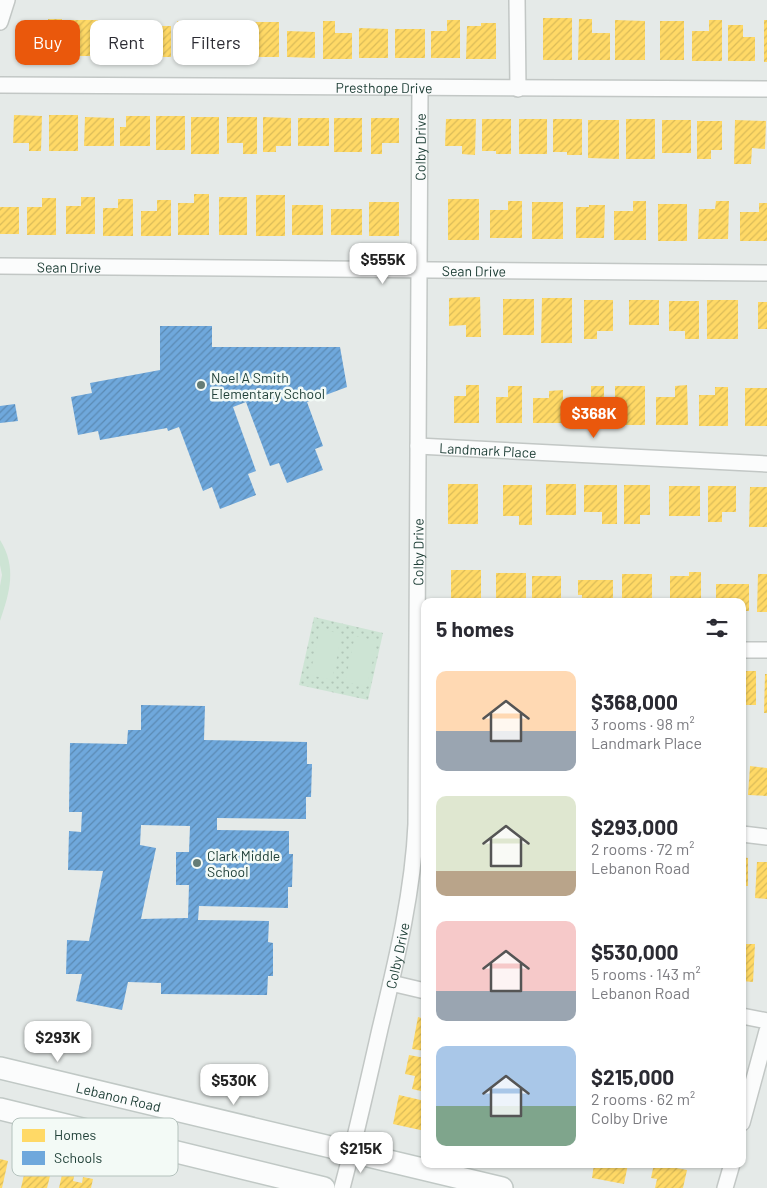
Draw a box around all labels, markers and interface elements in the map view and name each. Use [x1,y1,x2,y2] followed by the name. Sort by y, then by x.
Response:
[15,20,80,65] chip: Buy
[90,20,163,65] chip: Rent
[173,20,259,65] chip: Filters
[336,78,432,96] street label: Presthope Drive
[411,113,428,181] street label: Colby Drive
[348,242,418,285] pin: $555K
[360,249,406,268] text: $555K
[37,258,101,275] street label: Sean Drive
[442,262,506,279] street label: Sean Drive
[211,369,325,402] place label: Noel A Smith Elementary School
[195,379,207,391] marker: Noel A Smith Elementary School
[559,396,629,439] pin: $368K
[571,403,617,422] text: $368K
[439,439,537,461] street label: Landmark Place
[409,518,426,586] street label: Colby Drive
[703,614,731,642] icon: filters
[436,616,514,641] text: 5 homes
[591,689,678,714] text: $368,000
[476,691,536,751] icon: home
[591,714,695,733] text: 3 rooms · 98 m²
[591,733,702,752] text: Landmark Place
[591,814,678,839] text: $293,000
[476,816,536,876] icon: home
[591,839,694,858] text: 2 rooms · 72 m²
[207,847,280,880] place label: Clark Middle School
[191,857,203,869] marker: Clark Middle School
[591,858,690,877] text: Lebanon Road
[381,921,412,990] street label: Colby Drive
[591,939,679,964] text: $530,000
[476,941,536,1001] icon: home
[591,964,701,983] text: 5 rooms · 143 m²
[591,983,690,1002] text: Lebanon Road
[23,1020,93,1063] pin: $293K
[35,1027,81,1046] text: $293K
[199,1064,269,1106] pin: $530K
[591,1064,674,1089] text: $215,000
[476,1066,536,1126] icon: home
[211,1070,257,1089] text: $530K
[75,1078,163,1115] street label: Lebanon Road
[591,1089,695,1108] text: 2 rooms · 62 m²
[591,1108,668,1127] text: Colby Drive
[12,1118,178,1176] legend
[54,1126,97,1143] text: Homes
[326,1132,396,1174] pin: $215K
[340,1138,382,1157] text: $215K
[54,1149,102,1166] text: Schools

